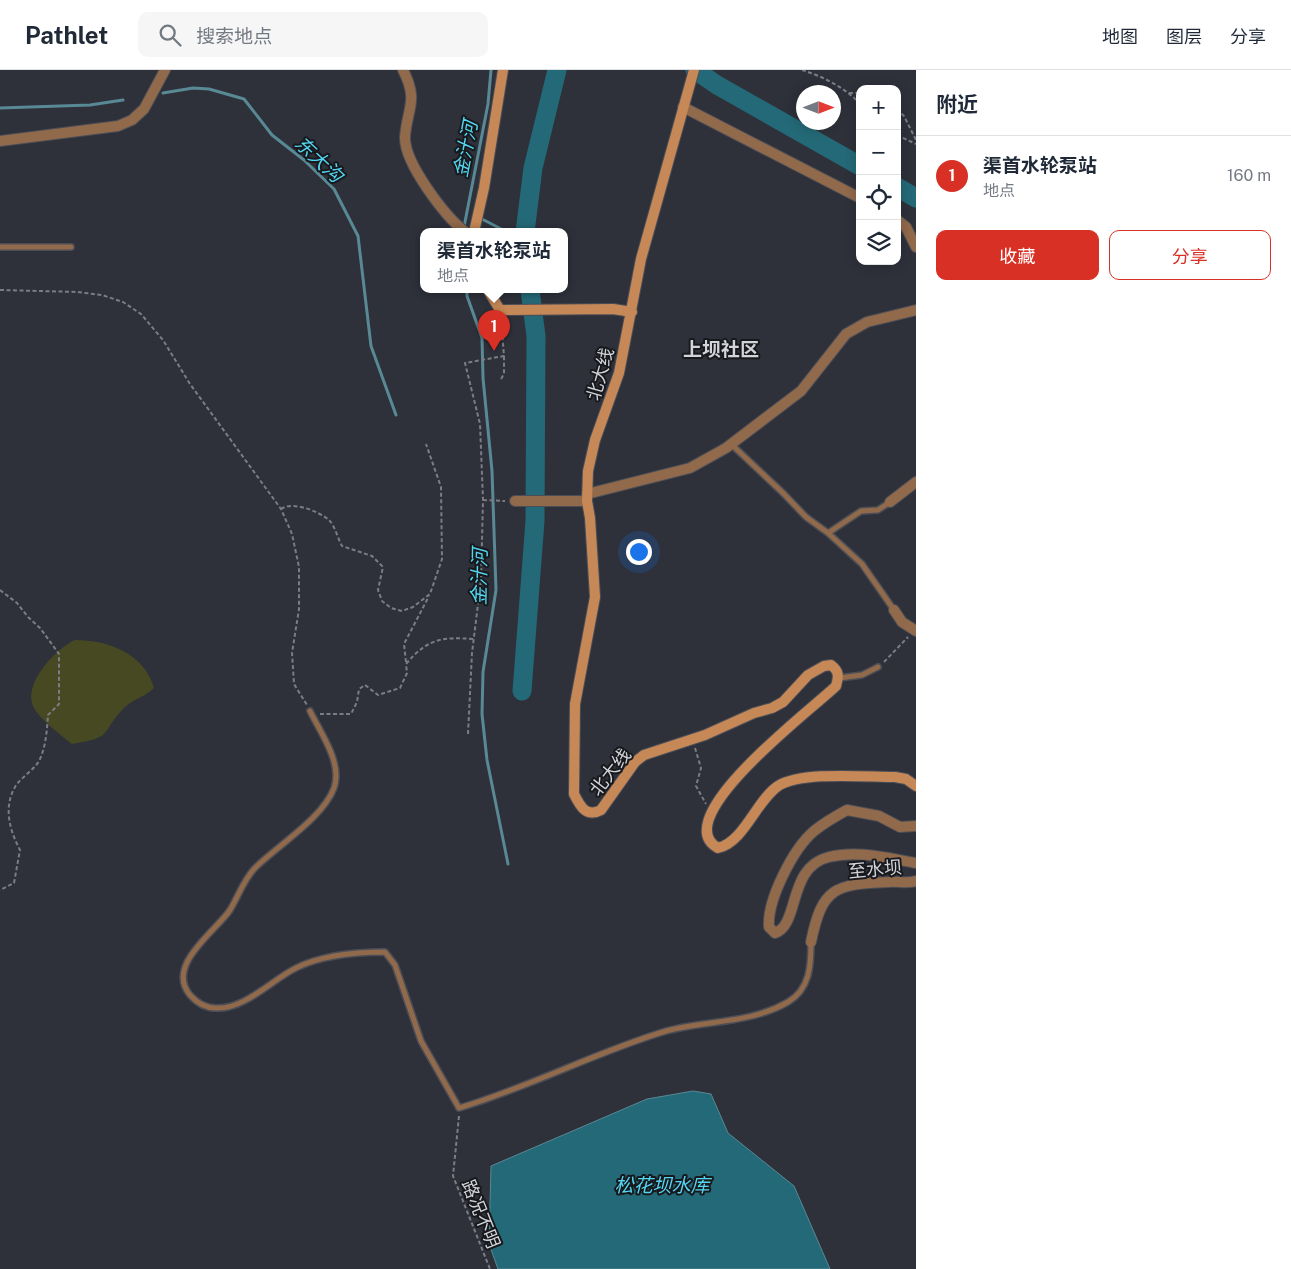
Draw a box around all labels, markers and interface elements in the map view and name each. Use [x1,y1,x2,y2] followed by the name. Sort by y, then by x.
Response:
[138,12,488,57] search box
[25,21,108,49] text: Pathlet
[156,21,184,49] icon: search
[196,25,272,47] text: 搜索地点
[1102,26,1138,47] text: 地图
[1166,26,1202,47] text: 图层
[1230,26,1266,47] text: 分享
[796,85,841,130] north arrow
[856,85,901,265] map controls
[856,85,901,130] button: +
[936,92,978,117] text: 附近
[449,115,482,179] water label: 金汁河
[856,130,901,175] button: −
[291,132,349,188] water label: 东大沟
[983,154,1097,176] text: 渠首水轮泵站
[949,166,955,185] text: 1
[1227,166,1271,185] text: 160 m
[856,175,901,220] button: locate
[983,181,1015,200] text: 地点
[856,220,901,265] button: layers
[420,228,568,293] popup
[936,230,1099,280] button: 收藏
[1109,230,1271,280] button: 分享
[437,239,551,261] text: 渠首水轮泵站
[437,266,469,285] text: 地点
[478,310,510,351] pin: 1
[683,338,759,360] district label: 上坝社区
[582,345,618,403] street label: 北大线
[626,539,652,565] your location
[468,544,491,606] water label: 金汁河
[585,744,635,800] street label: 北大线
[847,856,903,882] street label: 至水坝
[614,1174,712,1196] water label: 松花坝水库
[458,1177,504,1251] street label: 路况不明

